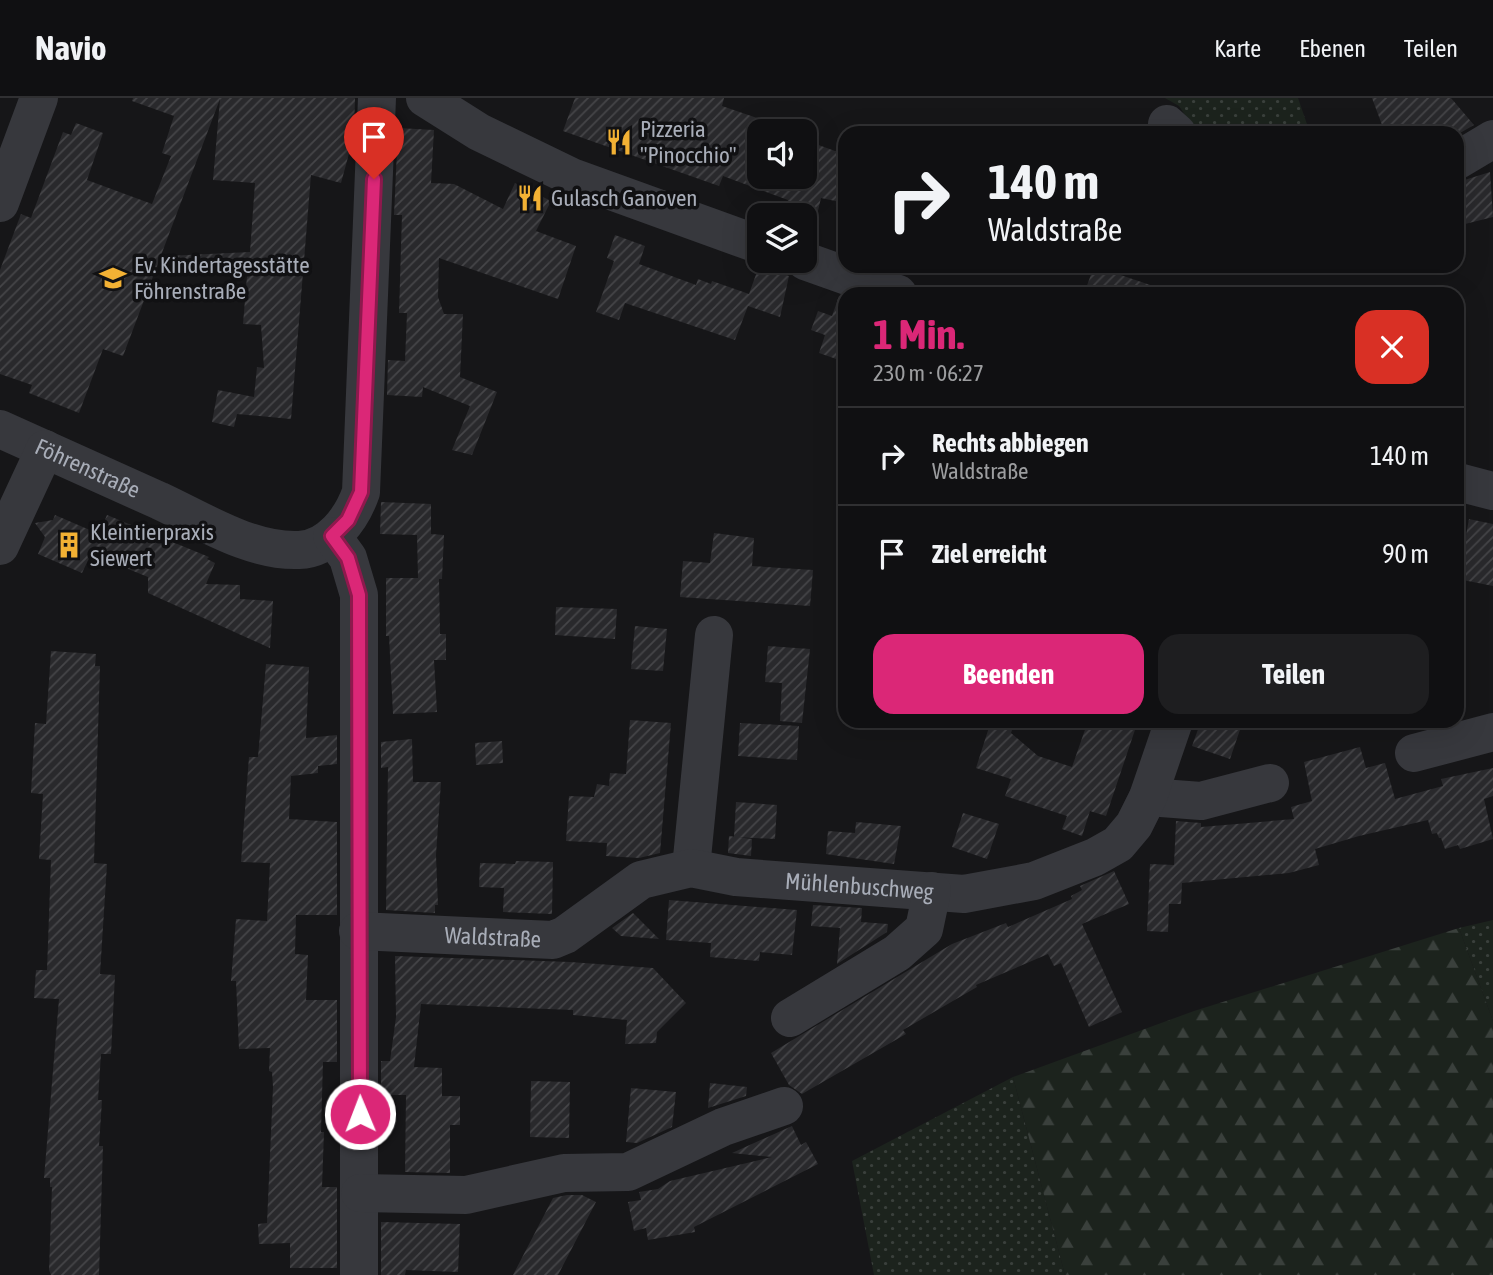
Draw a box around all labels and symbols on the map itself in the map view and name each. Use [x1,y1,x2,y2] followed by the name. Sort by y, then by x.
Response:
[344,107,404,179] pin
[640,116,736,168] place label: Pizzeria "Pinocchio"
[604,127,634,157] restaurant icon: Pizzeria "Pinocchio"
[515,183,545,213] restaurant icon: Gulasch Ganoven
[551,185,698,211] place label: Gulasch Ganoven
[134,252,310,304] place label: Ev. Kindertagesstätte Föhrenstraße
[98,263,128,293] school or university icon: Ev. Kindertagesstätte Föhrenstraße
[31,433,144,503] street label: Föhrenstraße
[90,519,214,571] place label: Kleintierpraxis Siewert
[54,530,84,560] building icon: Kleintierpraxis Siewert
[784,868,935,905] street label: Mühlenbuschweg
[444,922,542,952] street label: Waldstraße
[323,1077,397,1151] position arrow

